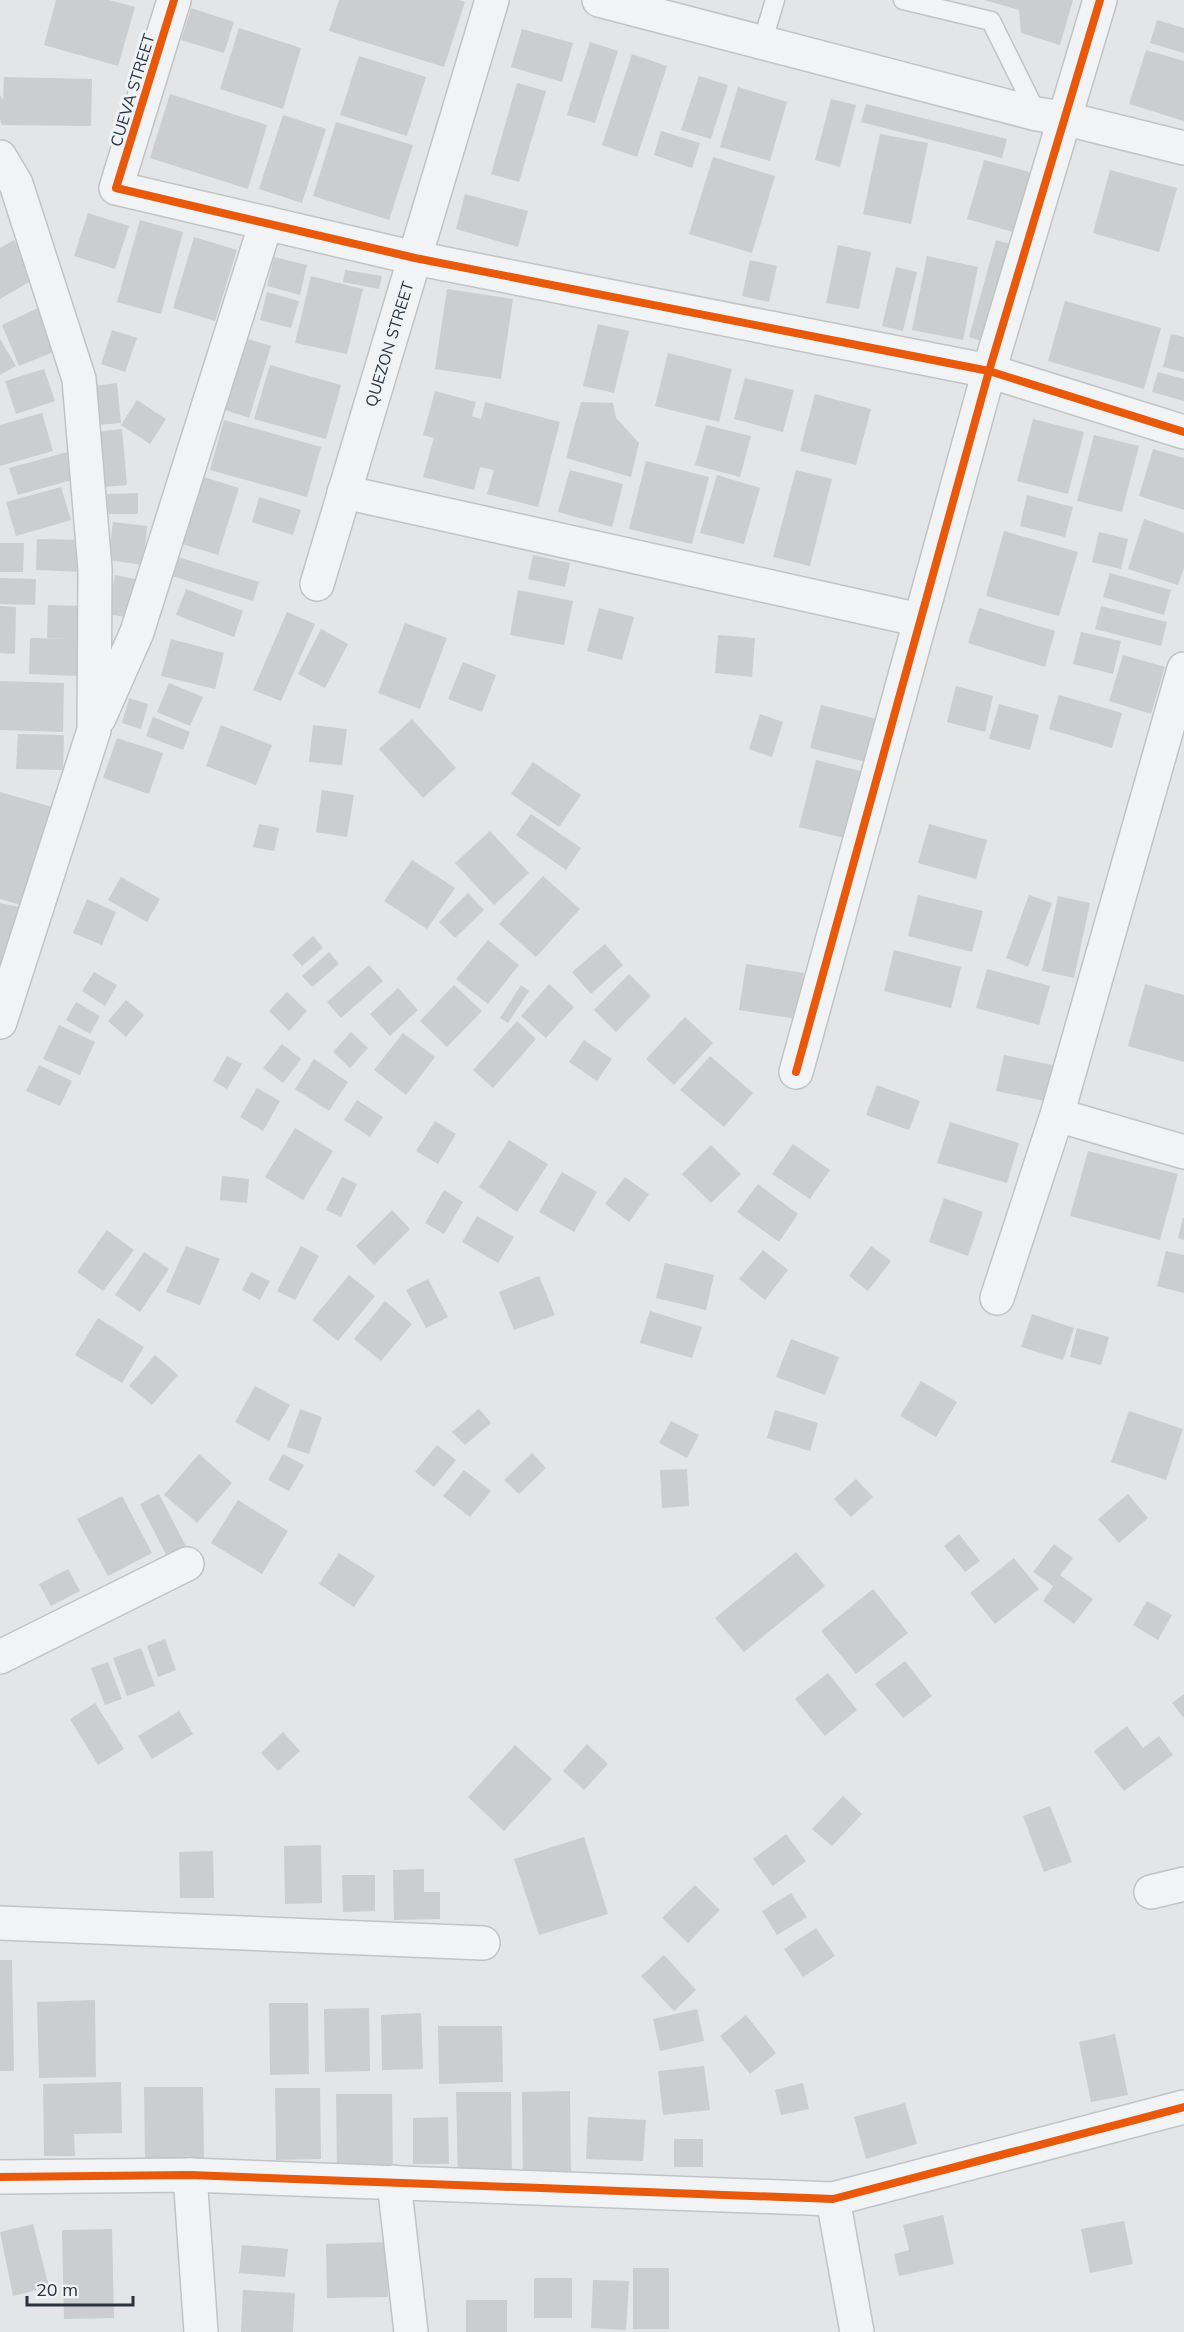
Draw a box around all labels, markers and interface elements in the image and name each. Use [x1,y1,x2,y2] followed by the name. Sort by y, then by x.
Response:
[105,31,159,149] street label: CUEVA STREET
[360,279,418,409] street label: QUEZON STREET
[27,2269,134,2307] scale bar
[36,2278,78,2301] text: 20 m

